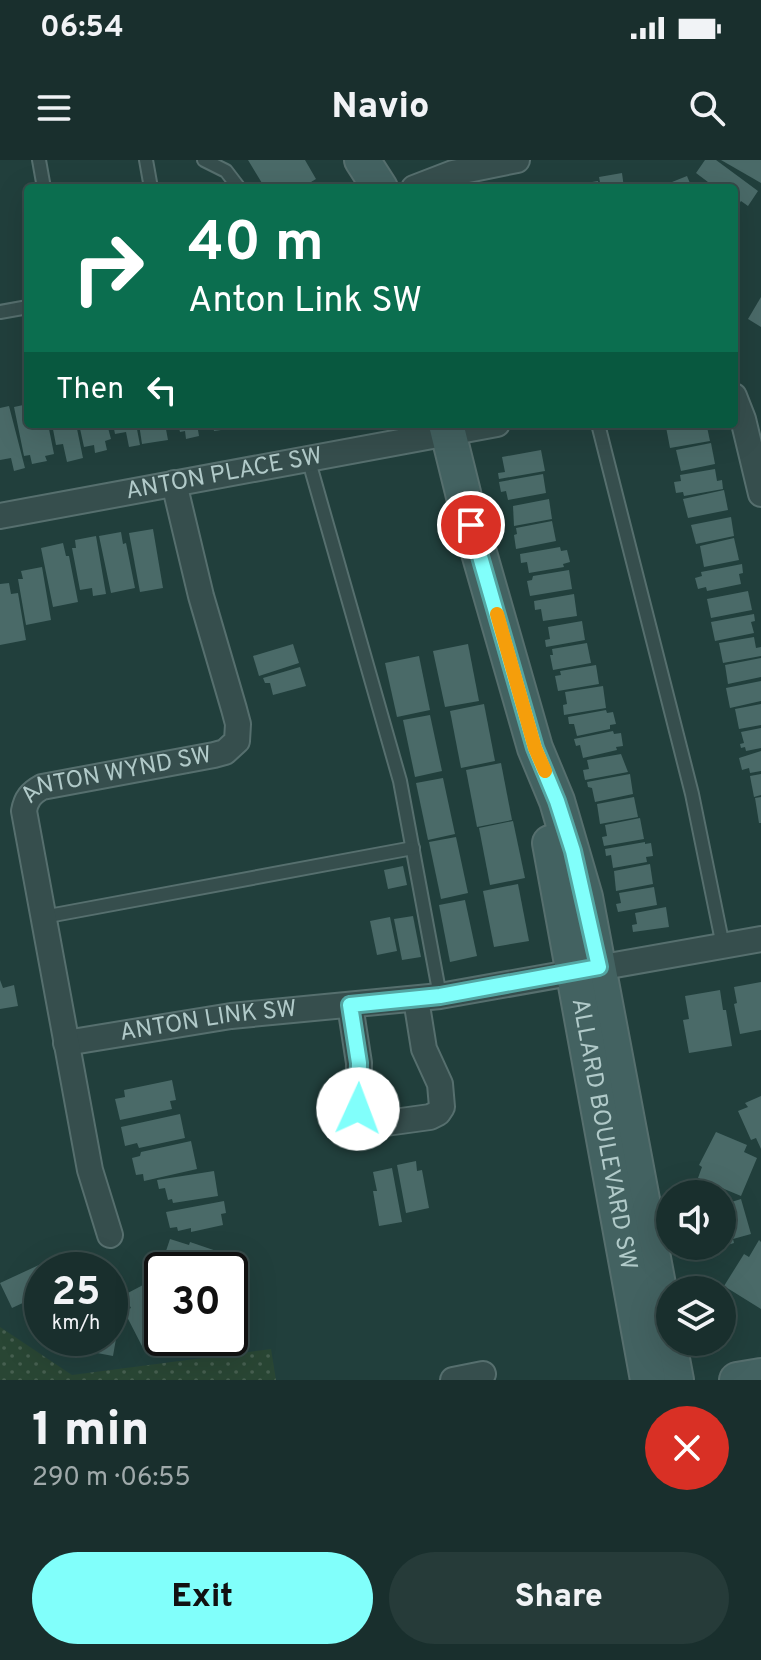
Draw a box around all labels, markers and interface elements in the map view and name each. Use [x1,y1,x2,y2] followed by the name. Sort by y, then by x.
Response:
[40,10,124,47] text: 06:54
[331,85,430,131] text: Navio
[32,86,76,130] icon: menu
[685,86,729,130] icon: search
[188,210,324,280] text: 40 m
[56,216,160,320] icon: right
[188,279,422,325] text: Anton Link SW
[140,368,184,412] icon: left
[56,372,124,409] text: Then
[123,442,325,507] street label: ANTON PLACE SW
[437,491,505,559] pin
[449,503,493,547] icon: arrive
[15,741,214,811] street label: ANTON WYND SW
[118,995,298,1049] street label: ANTON LINK SW
[564,996,643,1272] street label: ALLARD BOULEVARD SW
[316,1067,400,1151] position arrow
[656,1180,736,1356] map controls
[656,1180,736,1260] button: sound
[144,1252,248,1356] speed limit sign: 30
[52,1269,100,1319] text: 25
[656,1276,736,1356] button: layers
[52,1311,100,1337] text: km/h
[32,1402,149,1462] text: 1 min
[645,1406,729,1490] button: close
[32,1462,191,1495] text: 290 m · 06:55
[32,1552,373,1644] button: Exit
[389,1552,729,1644] button: Share

